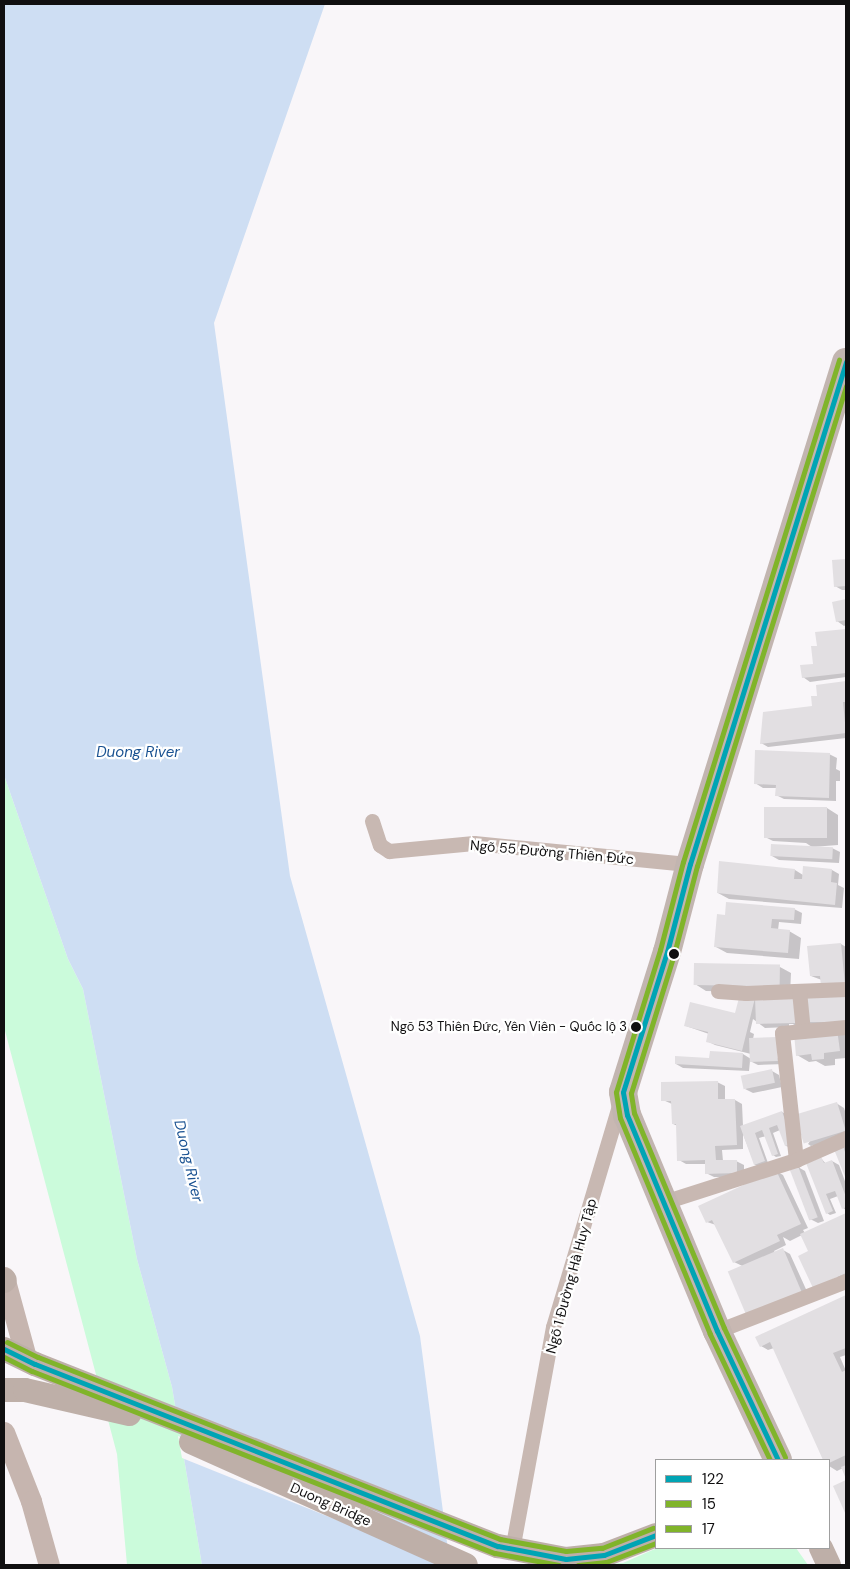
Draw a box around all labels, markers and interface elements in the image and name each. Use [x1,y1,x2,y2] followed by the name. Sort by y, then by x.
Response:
[96,744,180,762] water label: Duong River
[469,836,635,868] street label: Ngõ 55 Đường Thiên Đức
[669,949,679,959] unlabelled marker
[391,1019,627,1035] place label: Ngõ 53 Thiên Đức, Yên Viên - Quốc lộ 3
[631,1022,641,1032] marker: Ngõ 53 Thiên Đức, Yên Viên - Quốc lộ 3
[170,1118,206,1204] water label: Duong River
[542,1197,600,1355] street label: Ngõ 1 Đường Hà Huy Tập
[655,1459,830,1549] legend
[702,1469,724,1489] text: 122
[288,1479,374,1529] street label: Duong Bridge
[702,1494,716,1514] text: 15
[702,1519,715,1539] text: 17

